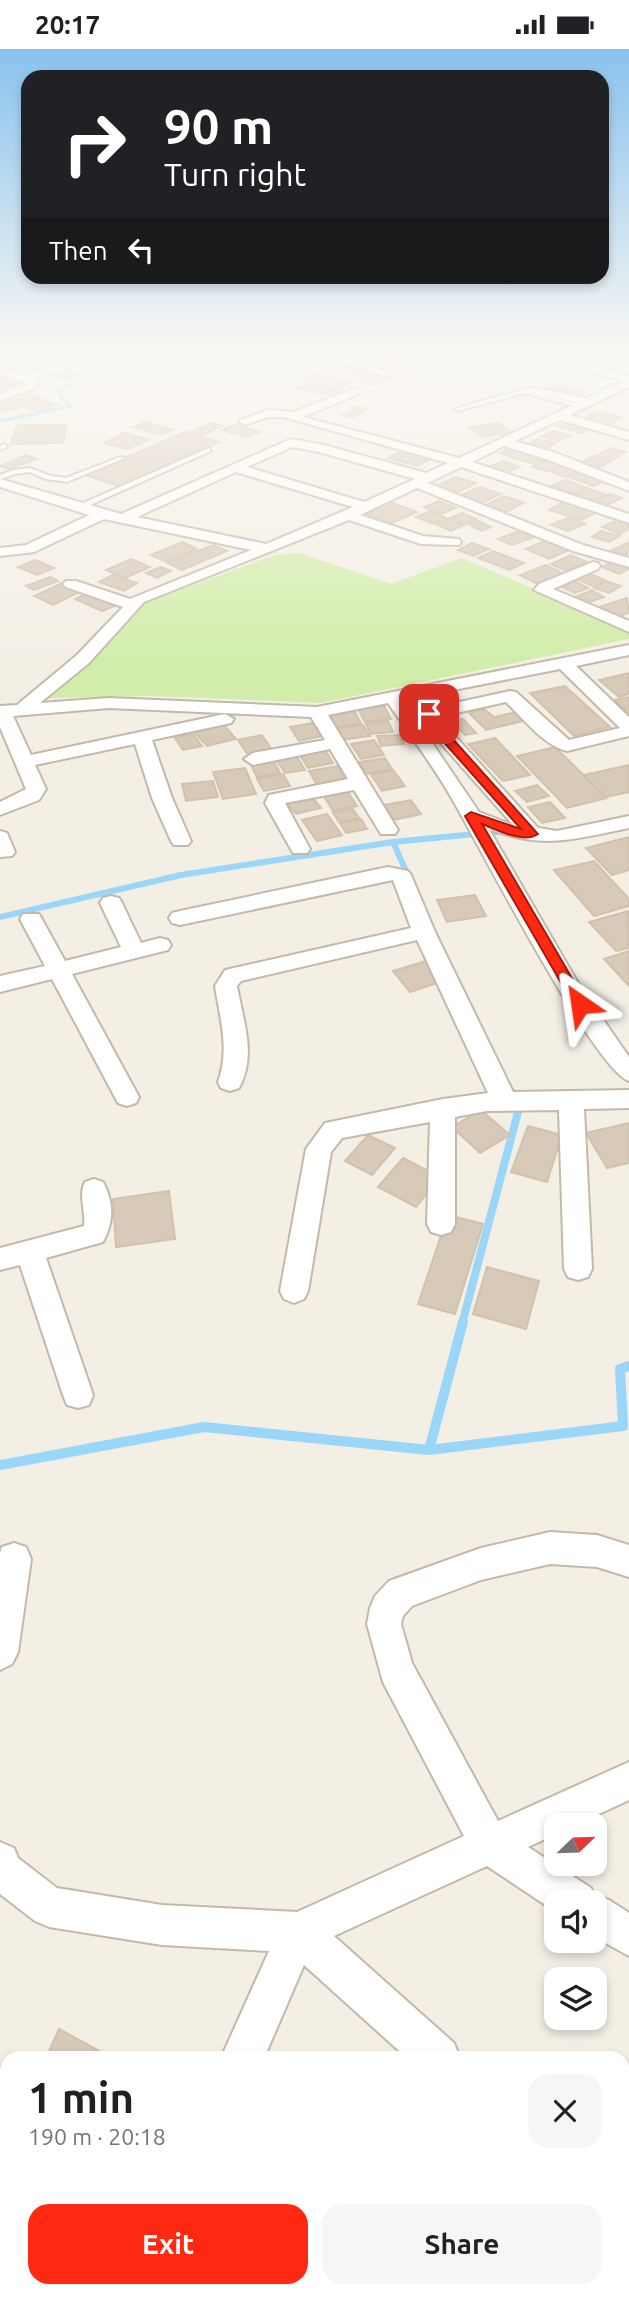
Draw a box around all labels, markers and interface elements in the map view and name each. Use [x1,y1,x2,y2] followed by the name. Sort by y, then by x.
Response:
[35,10,100,39] text: 20:17
[49,98,140,189] icon: right
[164,98,273,153] text: 90 m
[164,156,306,192] text: Turn right
[122,231,160,269] icon: left
[49,236,108,265] text: Then
[399,684,459,744] pin
[410,695,448,733] icon: arrive
[543,967,617,1041] position arrow
[544,1813,607,1876] north arrow
[544,1813,607,2030] map controls
[544,1890,607,1953] button: sound
[544,1967,607,2030] button: layers
[28,2074,134,2121] text: 1 min
[528,2074,602,2148] button: close
[28,2124,166,2149] text: 190 m · 20:18
[28,2204,308,2284] button: Exit
[322,2204,602,2284] button: Share

